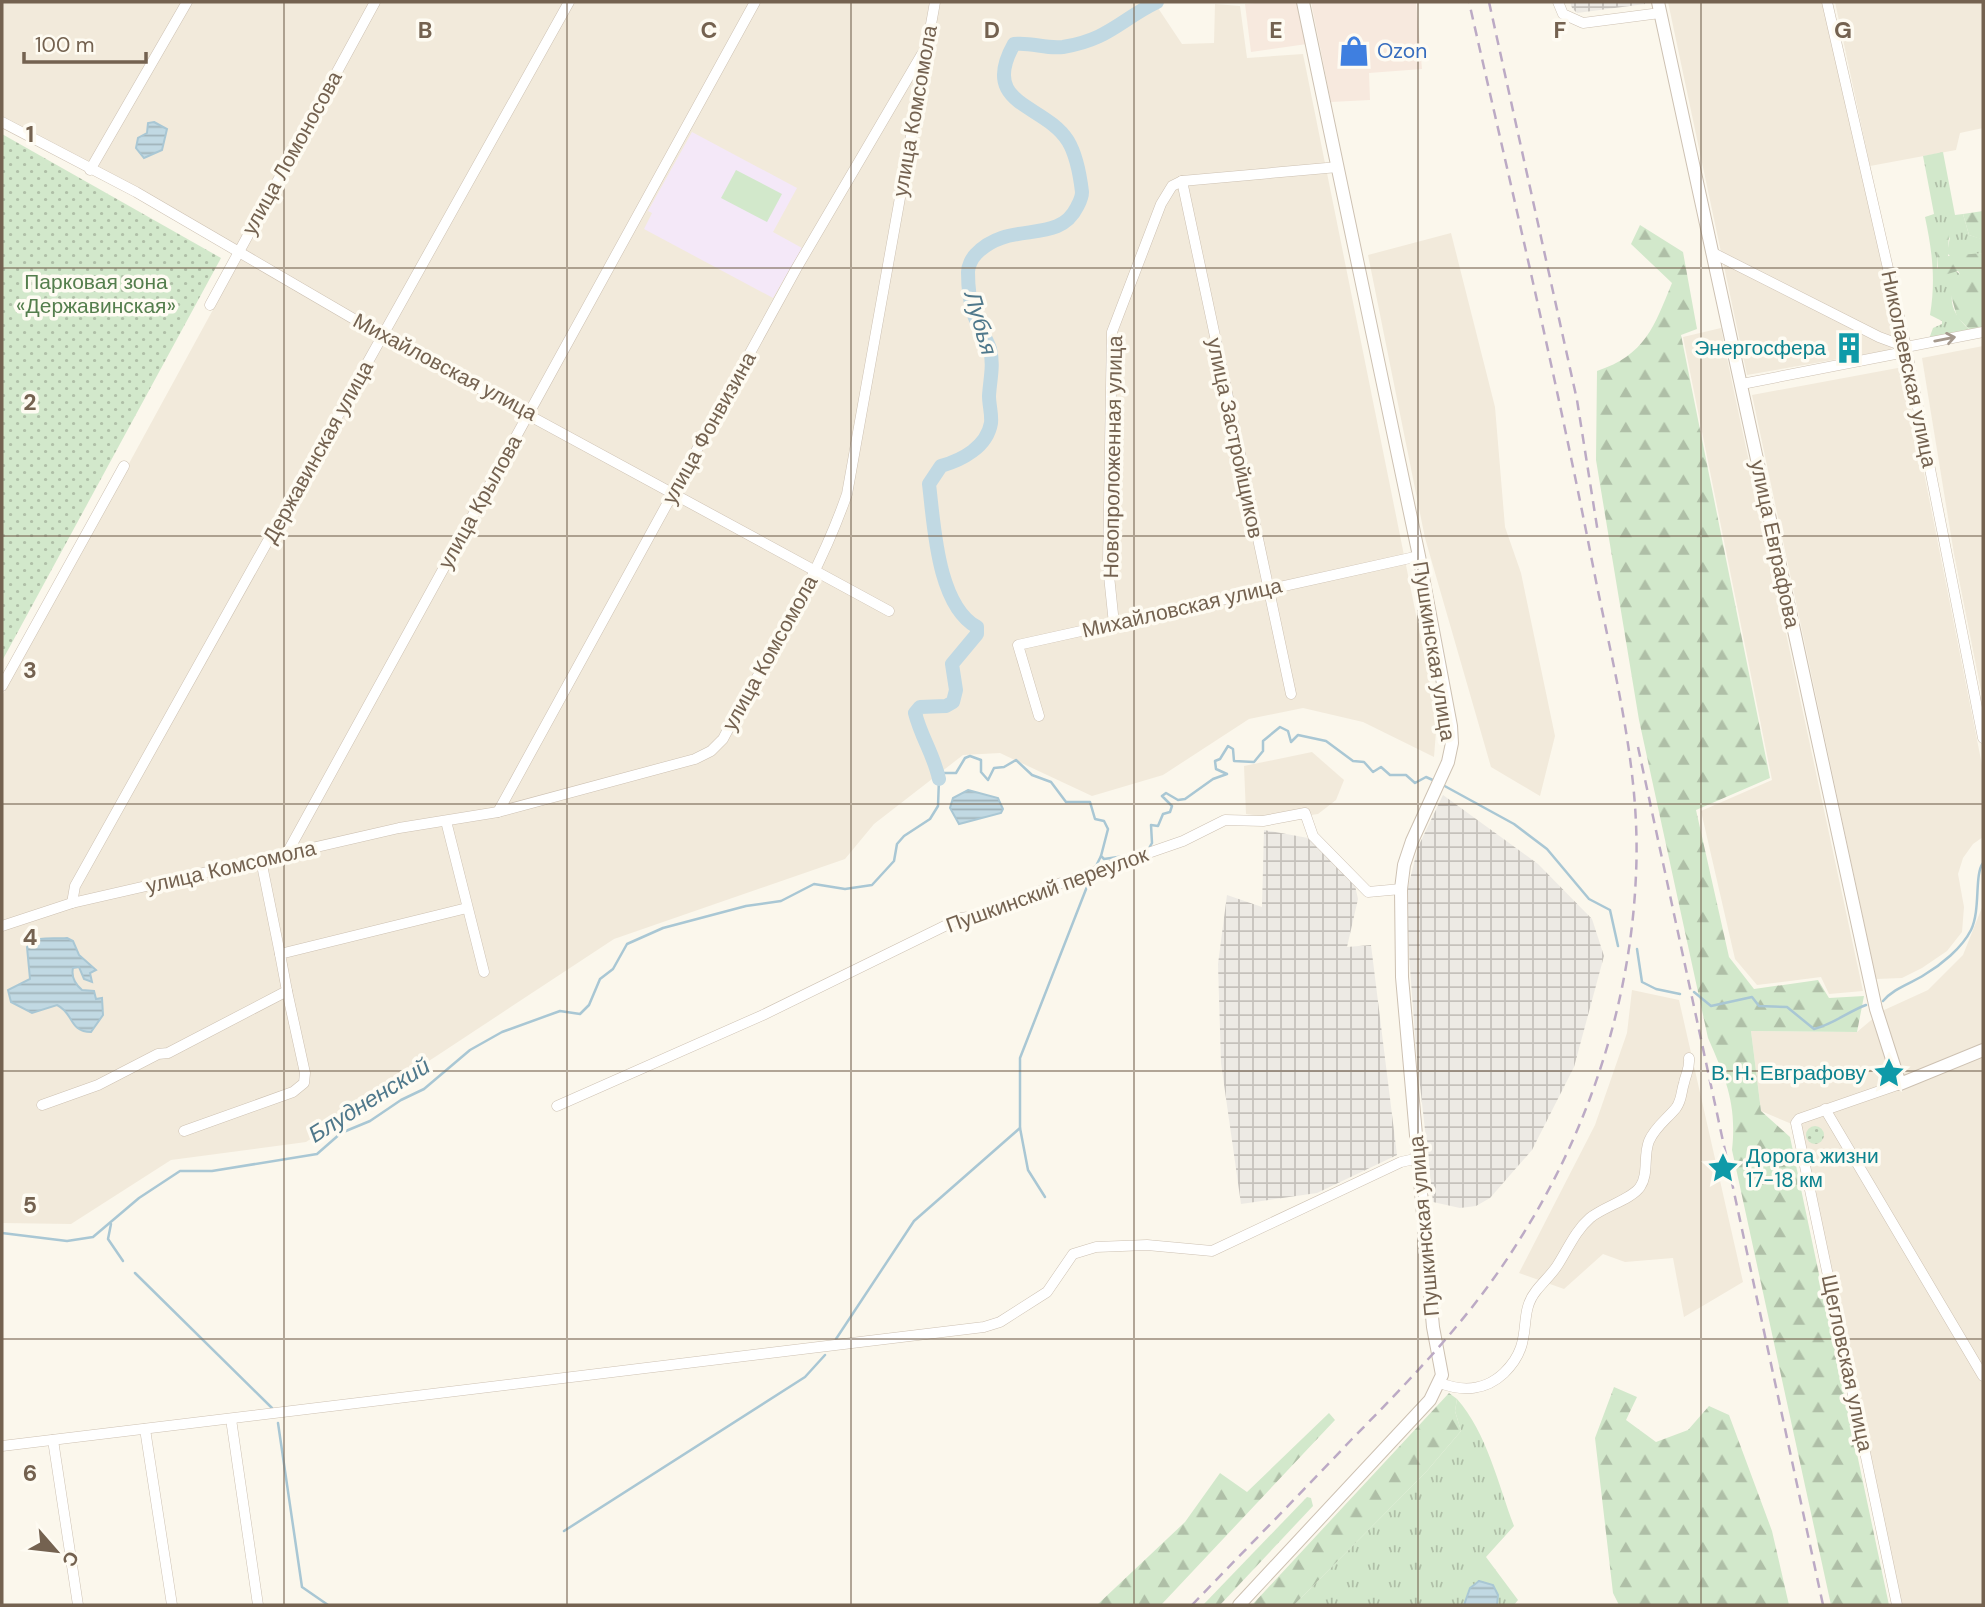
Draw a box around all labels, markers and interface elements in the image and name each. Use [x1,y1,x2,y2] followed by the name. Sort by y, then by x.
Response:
[418,15,432,45] text: B
[701,15,717,45] text: C
[984,15,1000,45] text: D
[1269,15,1283,45] text: E
[1554,15,1567,45] text: F
[1834,15,1852,45] text: G
[24,21,147,65] scale bar
[886,23,944,199] street label: улица Комсомола
[35,31,95,59] text: 100 m
[1337,34,1371,68] shop icon: Ozon
[1377,37,1427,65] place label: Ozon
[235,66,349,240] street label: улица Ломоносова
[26,119,34,149] text: 1
[16,268,176,320] park label: Парковая зона «Державинская»
[1874,268,1944,470] street label: Николаевская улица
[957,286,1004,358] water label: Лубья
[348,307,542,428] street label: Михайловская улица
[1832,331,1866,365] building icon: Энергосфера
[1933,332,1956,346] one-way arrow
[1694,334,1826,362] place label: Энергосфера
[1097,335,1129,579] street label: Новопроложенная улица
[1200,335,1270,541] street label: улица Застройщиков
[656,347,763,509] street label: улица Фонвизина
[256,356,380,548] street label: Державинская улица
[23,387,37,417] text: 2
[432,430,529,574] street label: улица Крылова
[1744,457,1807,631] street label: улица Евграфова
[1406,559,1462,743] street label: Пушкинская улица
[716,570,824,736] street label: улица Комсомола
[1079,571,1285,645] street label: Михайловская улица
[23,655,37,685] text: 3
[143,834,319,900] street label: улица Комсомола
[942,840,1153,940] street label: Пушкинский переулок
[23,922,38,952] text: 4
[303,1051,436,1149] water label: Блудненский
[1872,1056,1906,1090] place icon: В. Н. Евграфову
[1711,1059,1866,1087] place label: В. Н. Евграфову
[1402,1134,1446,1318] street label: Пушкинская улица
[1746,1142,1879,1194] place label: Дорога жизни 17-18 км
[1706,1151,1740,1185] place icon: Дорога жизни 17-18 км
[23,1190,37,1220] text: 5
[1815,1272,1879,1454] street label: Щегловская улица
[23,1458,37,1488] text: 6
[21,1516,91,1586] north arrow
[56,1547,85,1571] text: С

